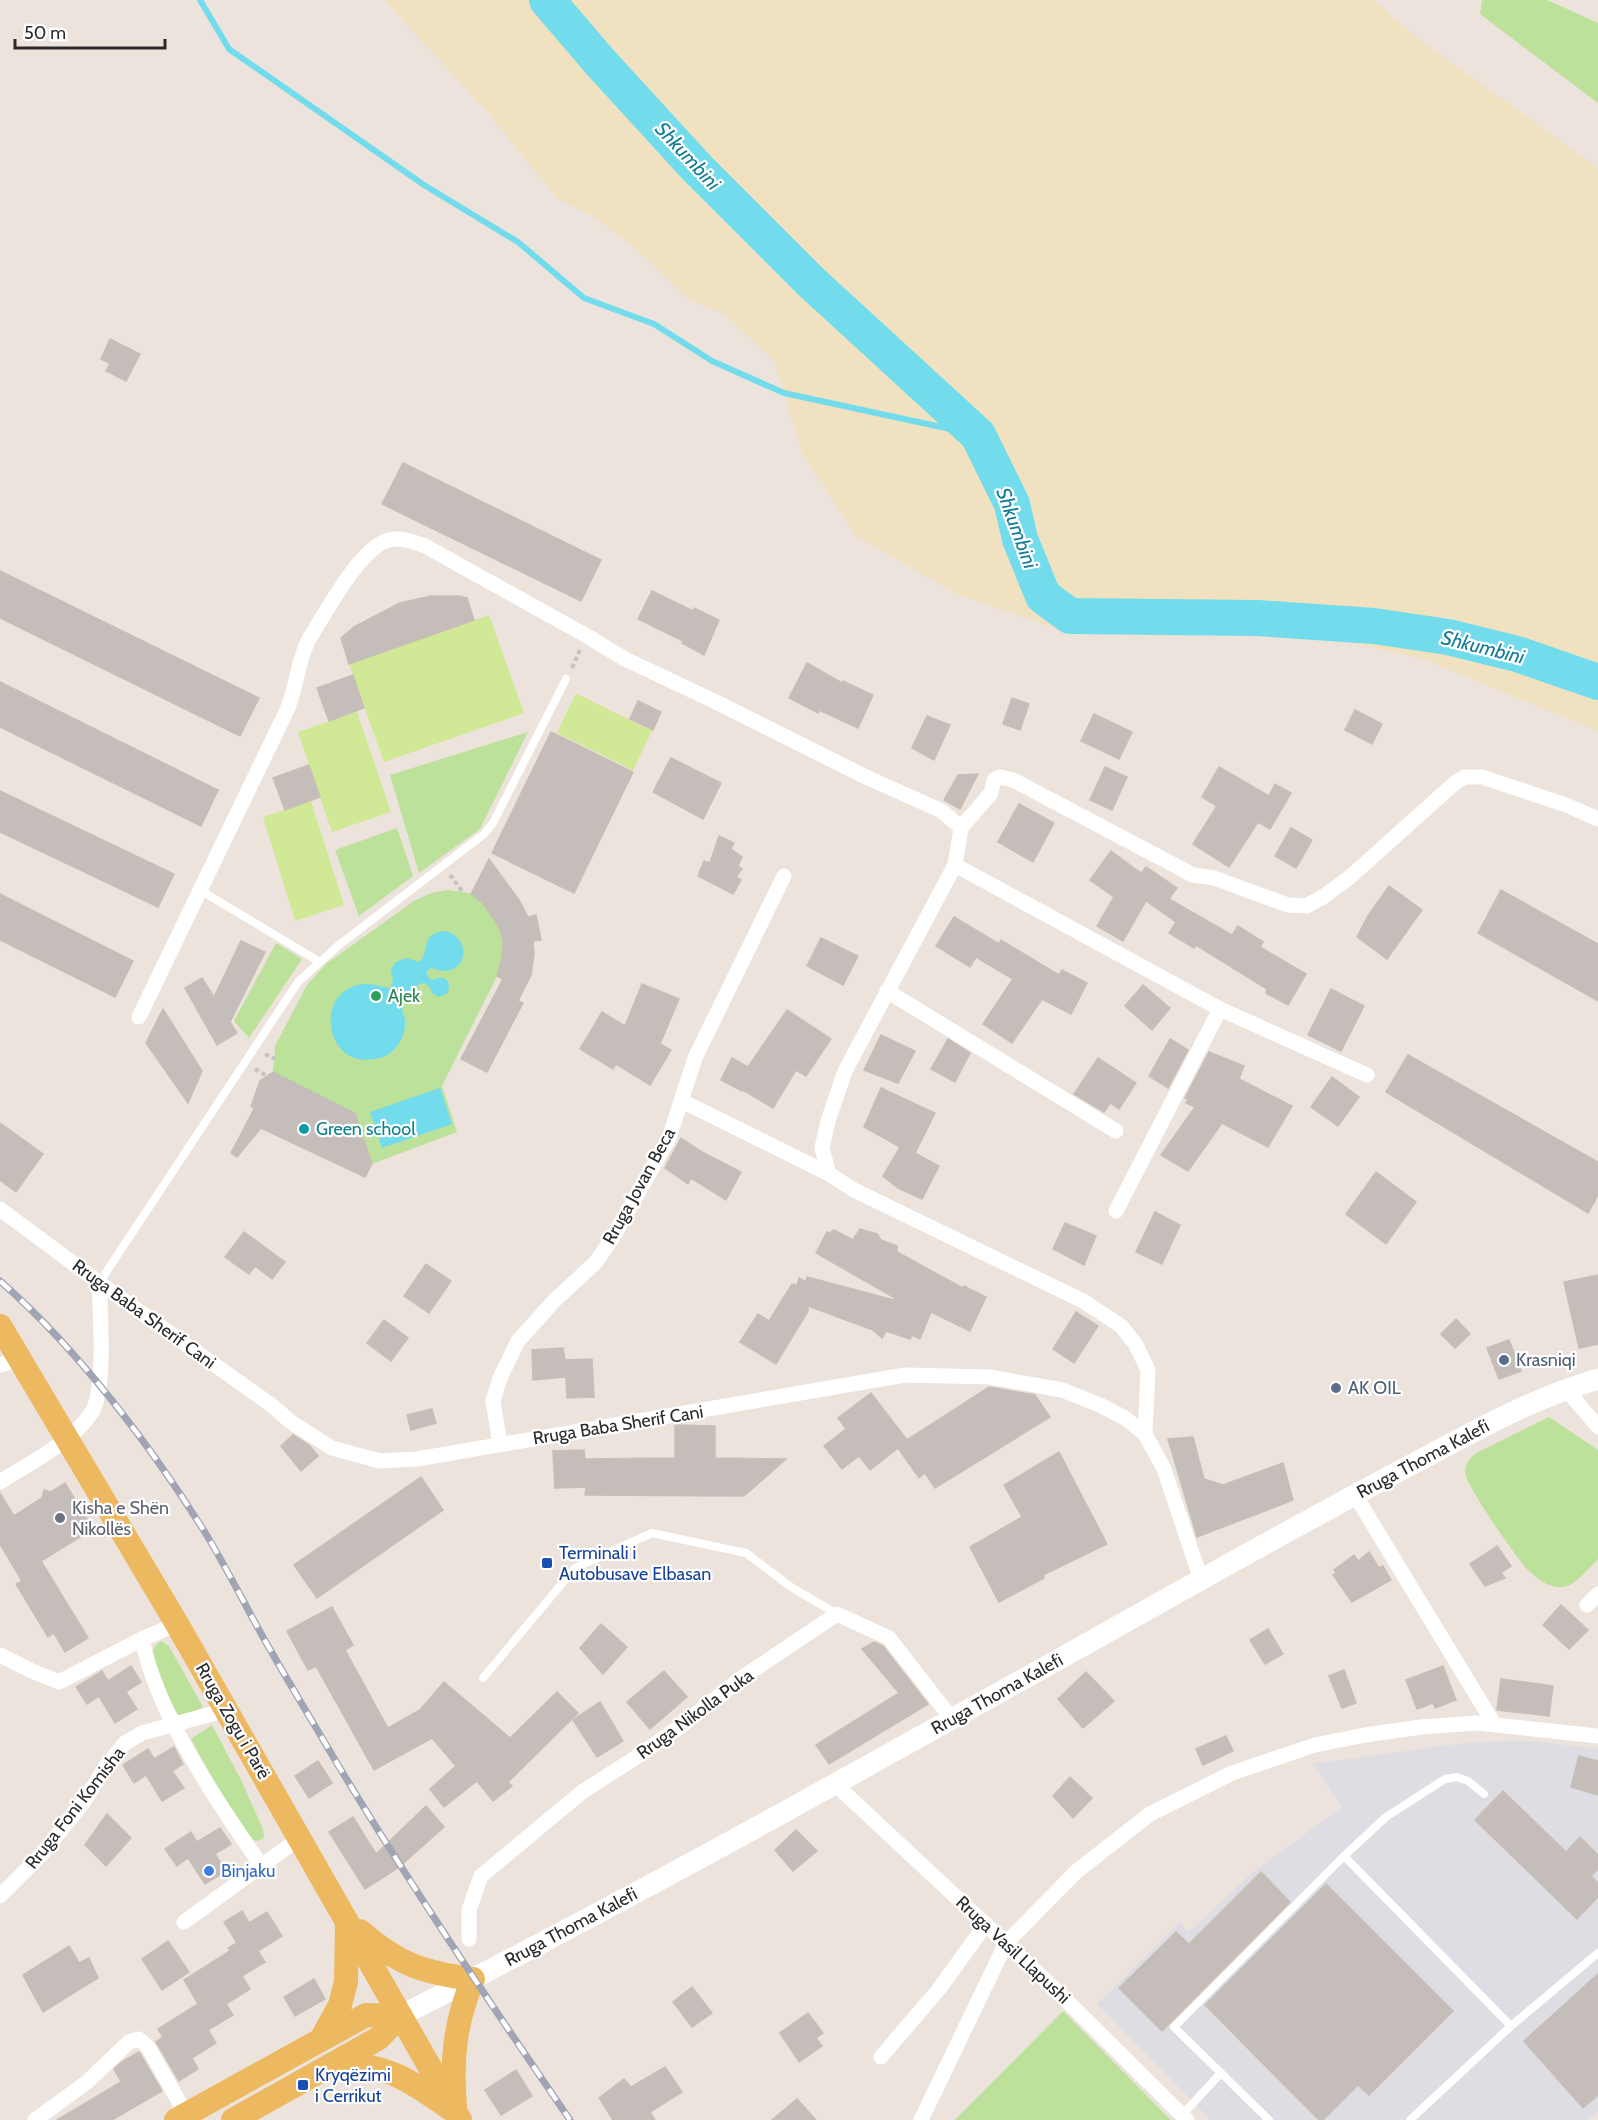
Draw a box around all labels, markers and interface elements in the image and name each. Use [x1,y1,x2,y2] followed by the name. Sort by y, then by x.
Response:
[15,12,165,50] scale bar
[24,22,66,44] text: 50 m
[650,117,726,196] water label: Shkumbini
[991,484,1043,573] water label: Shkumbini
[1439,625,1528,669] water label: Shkumbini
[388,985,421,1007] place label: Ajek
[369,989,383,1003] marker: Ajek
[316,1118,416,1140] place label: Green school
[297,1122,311,1136] marker: Green school
[598,1124,680,1248] street label: Rruga Jovan Beca
[68,1255,220,1373] street label: Rruga Baba Sherif Cani
[1516,1349,1576,1371] place label: Krasniqi
[1497,1353,1511,1367] marker: Krasniqi
[1348,1377,1401,1399] place label: AK OIL
[1329,1381,1343,1395] marker: AK OIL
[531,1401,705,1449] street label: Rruga Baba Sherif Cani
[1353,1415,1493,1503] street label: Rruga Thoma Kalefi
[72,1497,169,1540] place label: Kisha e Shën Nikollës
[53,1511,67,1525] marker: Kisha e Shën Nikollës
[559,1542,711,1585] place label: Terminali i Autobusave Elbasan
[540,1556,554,1570] marker: Terminali i Autobusave Elbasan
[927,1649,1067,1739] street label: Rruga Thoma Kalefi
[191,1659,275,1783] street label: Rruga Zogu i Parë
[632,1664,758,1764] street label: Rruga Nikolla Puka
[21,1742,130,1873] street label: Rruga Foni Komisha
[221,1860,275,1882] place label: Binjaku
[202,1864,216,1878] marker: Binjaku
[501,1883,641,1971] street label: Rruga Thoma Kalefi
[951,1891,1075,2009] street label: Rruga Vasil Llapushi
[315,2064,391,2107] place label: Kryqëzimi i Cerrikut
[296,2078,310,2092] marker: Kryqëzimi i Cerrikut

